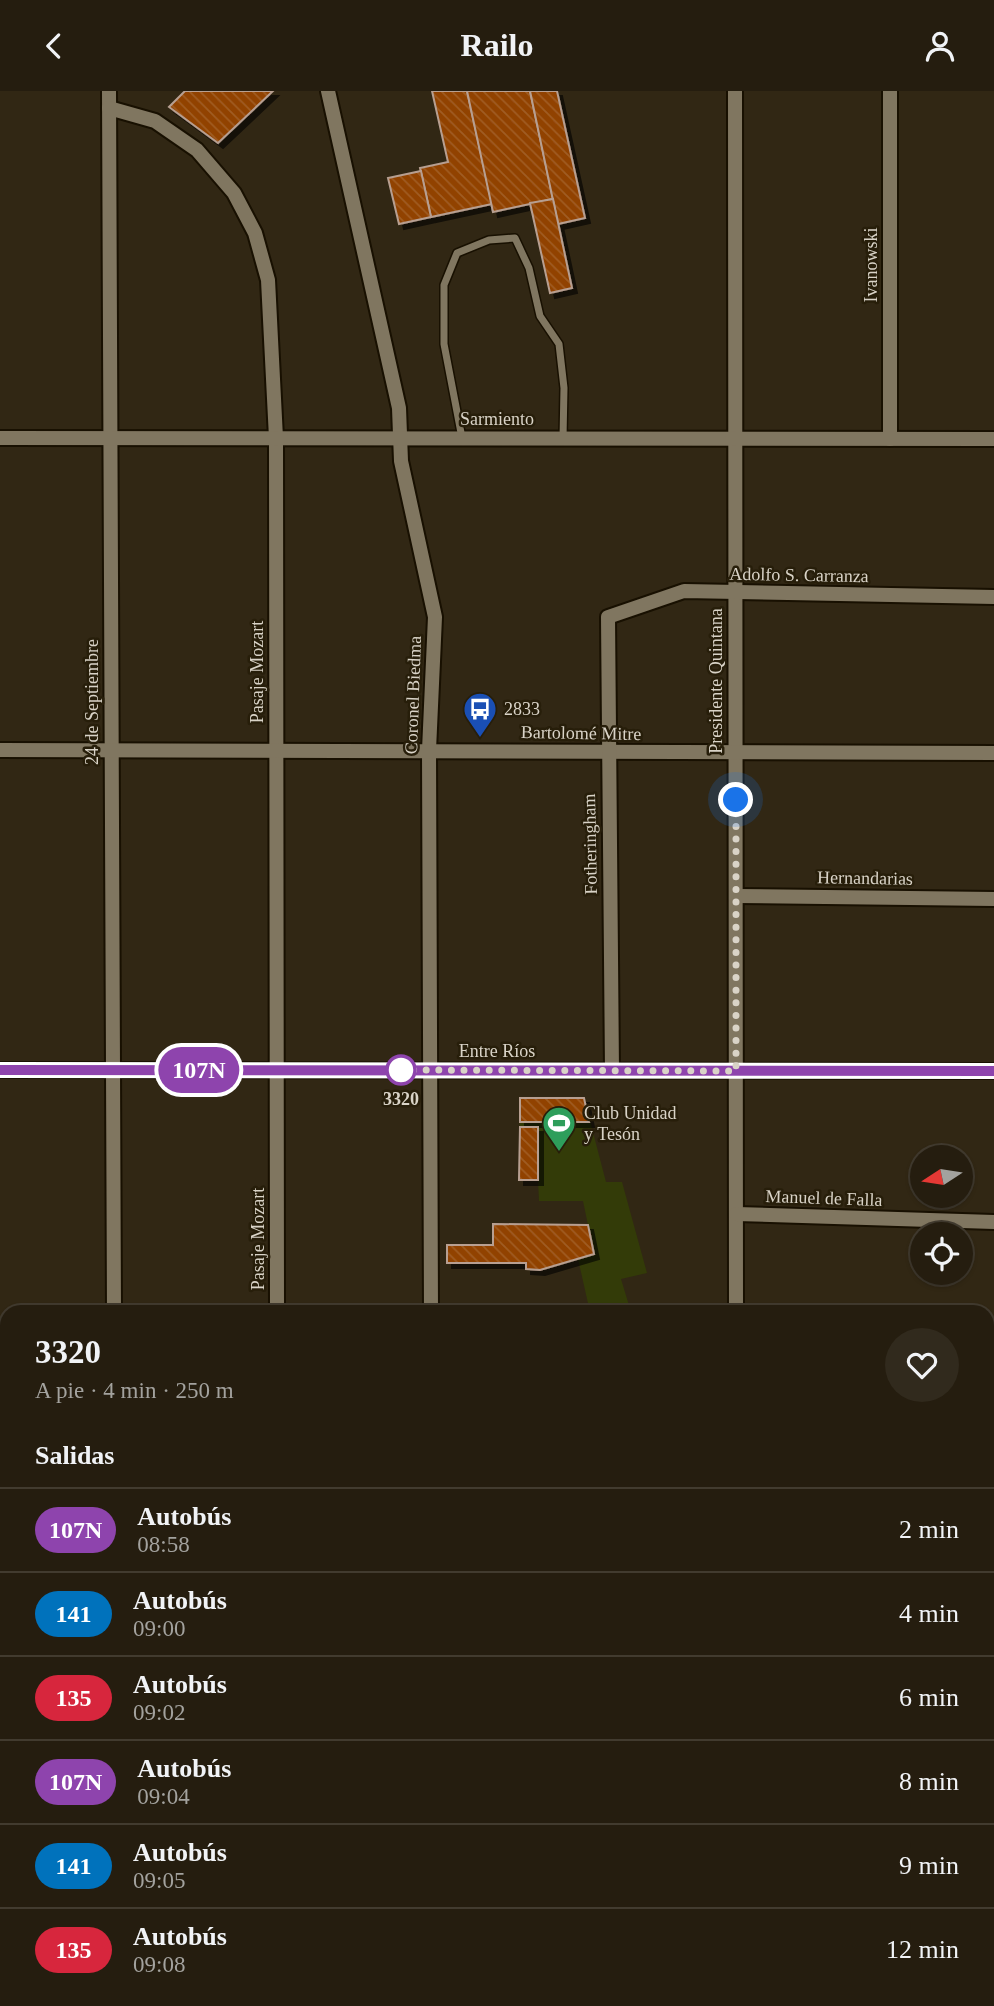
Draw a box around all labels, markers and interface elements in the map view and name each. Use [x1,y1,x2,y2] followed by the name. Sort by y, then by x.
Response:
[35,27,73,65] icon: back
[461,27,533,63] text: Railo
[921,27,959,65] icon: person
[861,228,881,303] street label: Ivanowski
[460,409,534,429] street label: Sarmiento
[729,564,869,586] street label: Adolfo S. Carranza
[706,608,726,754] street label: Presidente Quintana
[247,621,267,723] street label: Pasaje Mozart
[401,635,425,755] street label: Coronel Biedma
[82,639,102,765] street label: 24 de Septiembre
[461,690,499,739] bus stop icon: 2833
[504,699,540,719] place label: 2833
[521,722,641,744] street label: Bartolomé Mitre
[718,782,753,817] your location
[579,793,601,895] street label: Fotheringham
[817,867,913,889] street label: Hernandarias
[459,1041,535,1061] street label: Entre Ríos
[150,1047,248,1093] line badge: 107N
[386,1055,416,1085] marker: 3320
[172,1057,226,1083] text: 107N
[383,1089,419,1109] place label: 3320
[584,1103,677,1144] place label: Club Unidad y Tesón
[540,1104,578,1153] sports icon: Club Unidad y Tesón
[910,1145,973,1207] north arrow
[910,1145,973,1285] map controls
[765,1186,883,1210] street label: Manuel de Falla
[248,1188,268,1290] street label: Pasaje Mozart
[910,1222,973,1285] button: locate
[885,1328,959,1402] button: heart
[35,1334,101,1370] text: 3320
[35,1378,234,1403] text: A pie · 4 min · 250 m
[35,1441,115,1470] text: Salidas
[137,1502,231,1531] text: Autobús
[899,1515,959,1544] text: 2 min
[49,1517,102,1543] text: 107N
[137,1532,190,1557] text: 08:58
[133,1586,227,1615] text: Autobús
[899,1599,959,1628] text: 4 min
[56,1601,92,1627] text: 141
[133,1616,185,1641] text: 09:00
[133,1670,227,1699] text: Autobús
[899,1683,959,1712] text: 6 min
[56,1685,92,1711] text: 135
[133,1700,185,1725] text: 09:02
[137,1754,231,1783] text: Autobús
[899,1767,959,1796] text: 8 min
[49,1769,102,1795] text: 107N
[137,1784,190,1809] text: 09:04
[133,1838,227,1867] text: Autobús
[899,1851,959,1880] text: 9 min
[56,1853,92,1879] text: 141
[133,1868,185,1893] text: 09:05
[133,1922,227,1951] text: Autobús
[886,1935,959,1964] text: 12 min
[56,1937,92,1963] text: 135
[133,1952,185,1977] text: 09:08

